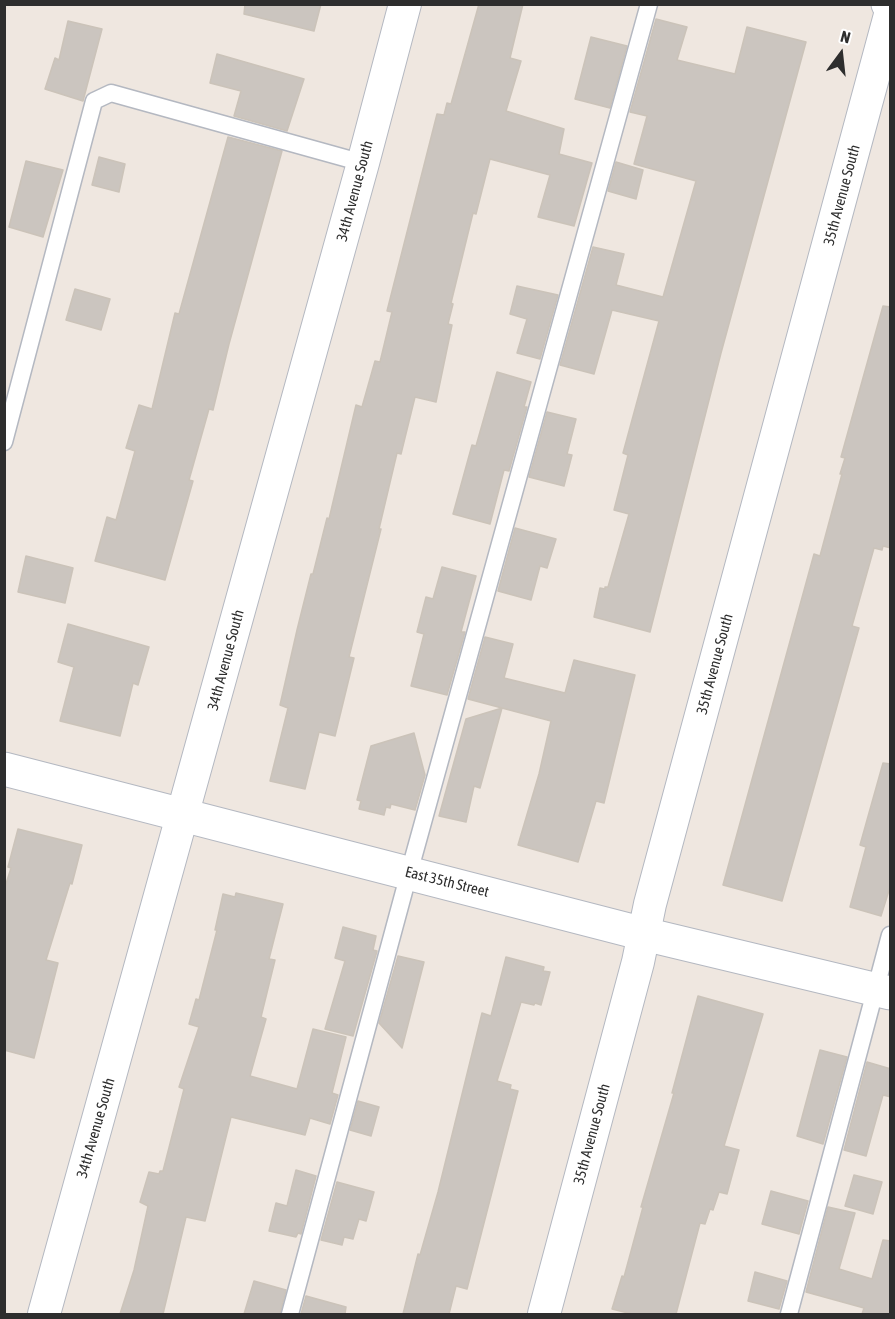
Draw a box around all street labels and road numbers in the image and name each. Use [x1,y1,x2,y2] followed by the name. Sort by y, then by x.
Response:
[333,139,377,243] street label: 34th Avenue South
[820,143,864,247] street label: 35th Avenue South
[204,608,248,712] street label: 34th Avenue South
[693,612,737,716] street label: 35th Avenue South
[403,863,491,901] street label: East 35th Street
[73,1076,119,1180] street label: 34th Avenue South
[570,1082,614,1186] street label: 35th Avenue South

